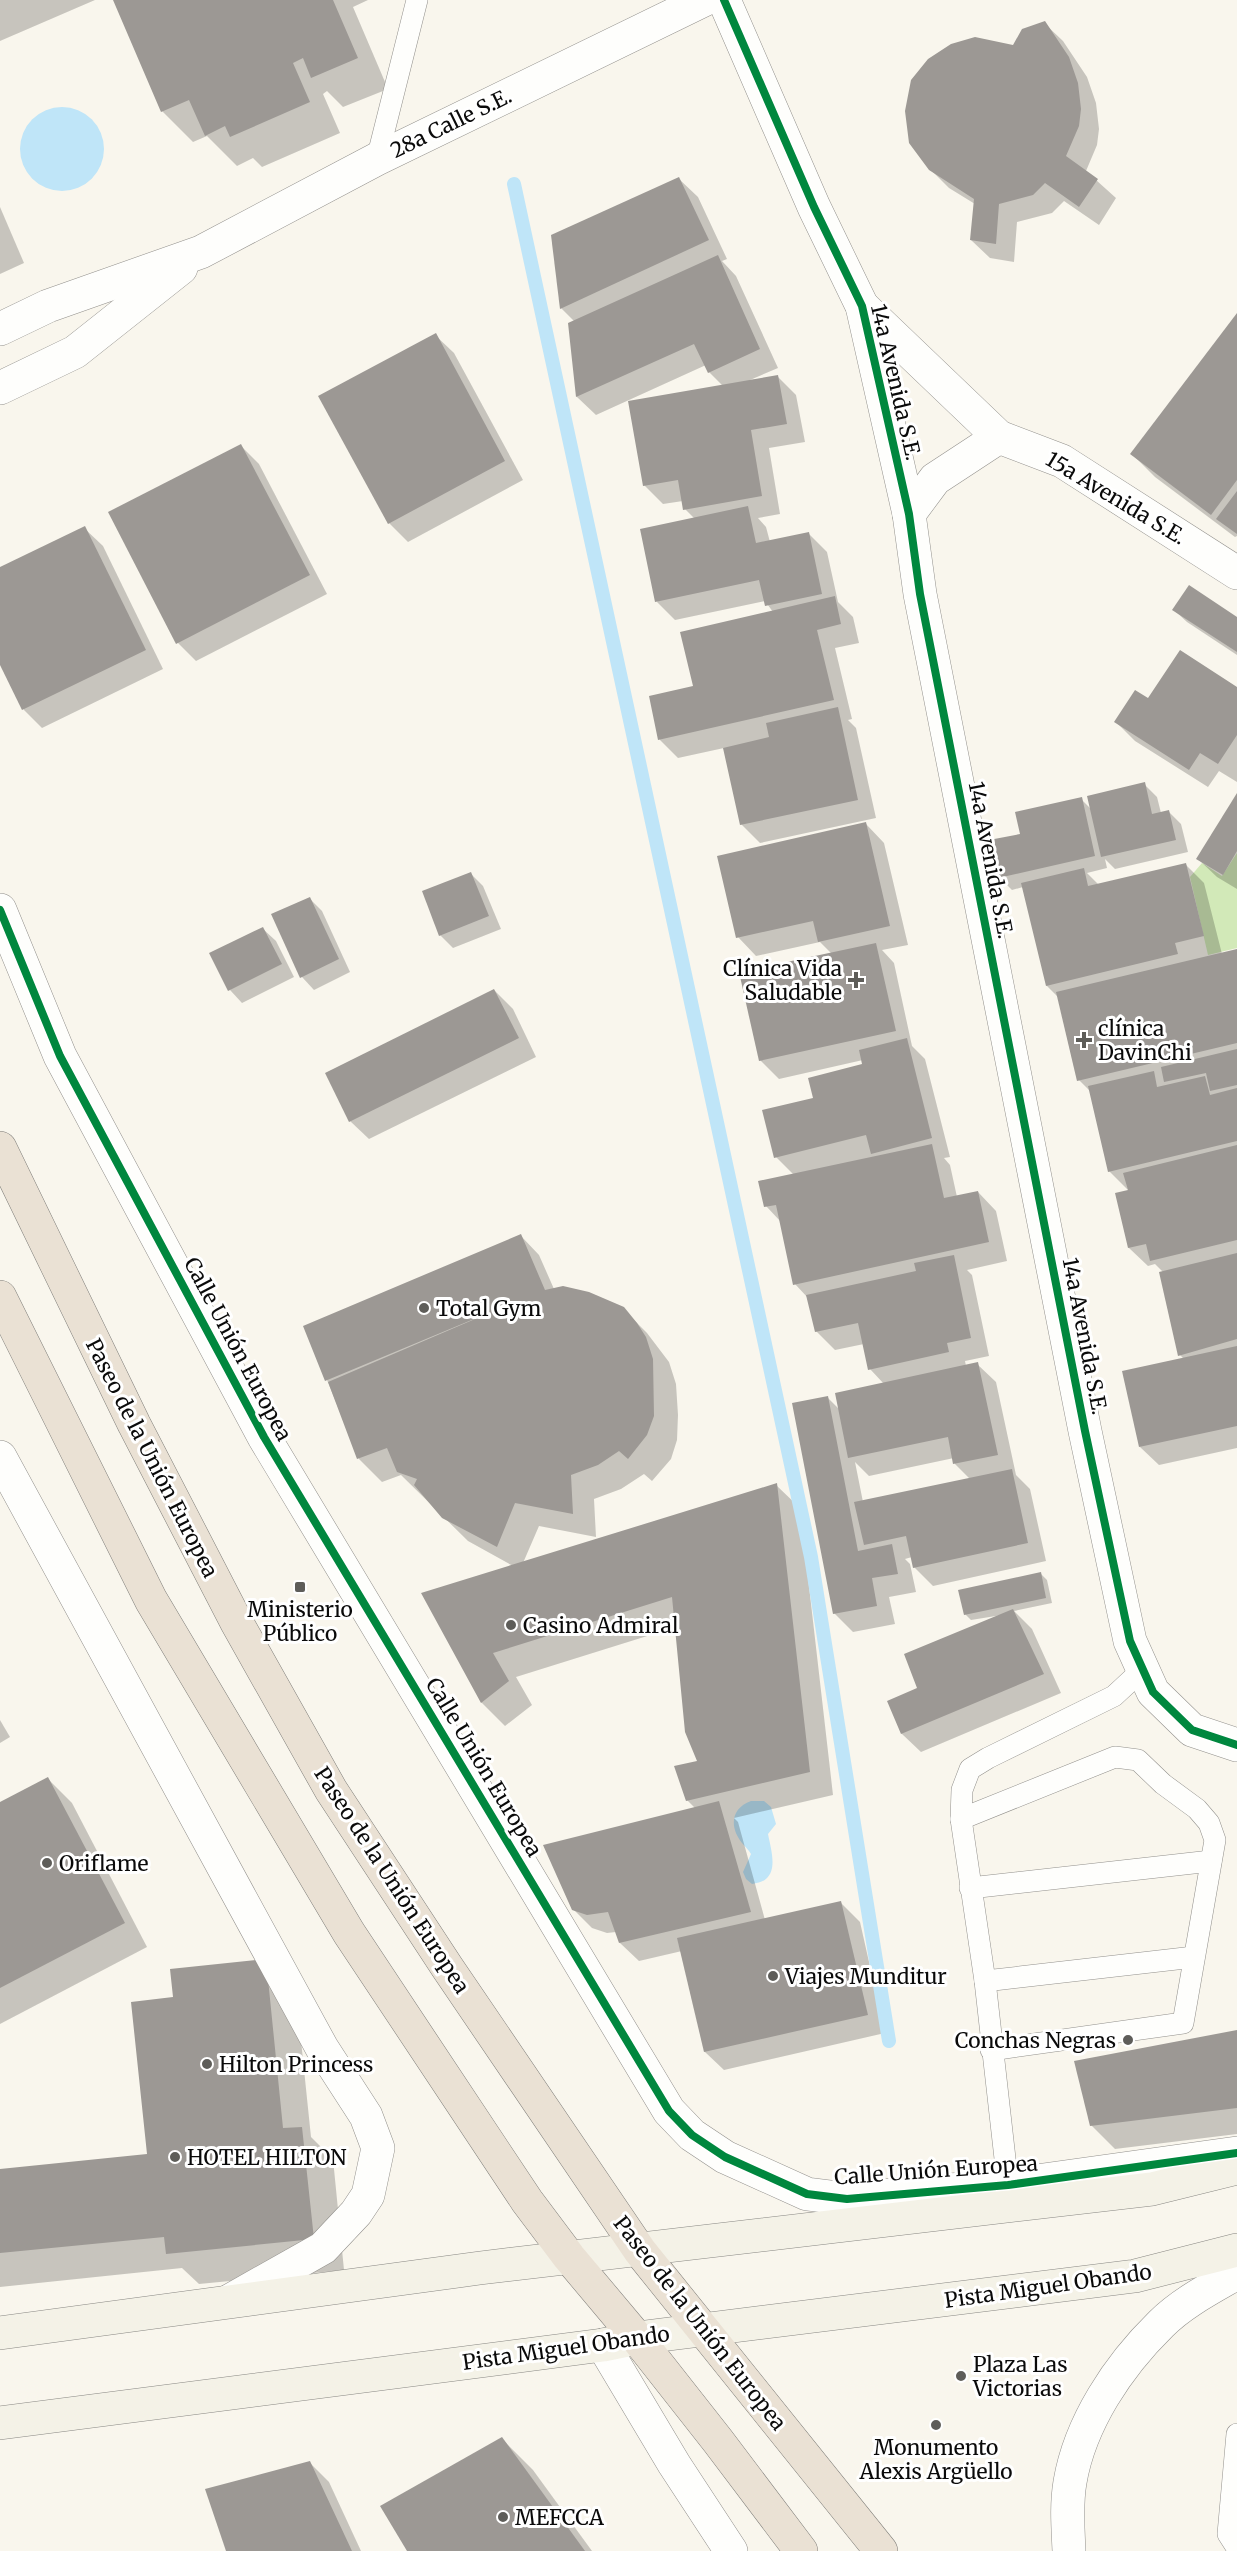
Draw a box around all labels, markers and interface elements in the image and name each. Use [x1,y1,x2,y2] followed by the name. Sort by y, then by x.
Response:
[386,82,516,164] street label: 28a Calle S.E.
[865,301,927,463] street label: 14a Avenida S.E.
[1041,445,1191,551] street label: 15a Avenida S.E.
[963,779,1019,941] street label: 14a Avenida S.E.
[723,955,842,1006] place label: Clínica Vida Saludable
[847,971,865,989] marker: Clínica Vida Saludable
[1098,1015,1192,1066] place label: clínica DavinChi
[1075,1031,1093,1049] marker: clínica DavinChi
[178,1253,298,1445] street label: Calle Unión Europea
[1057,1255,1113,1417] street label: 14a Avenida S.E.
[436,1295,542,1322] place label: Total Gym
[417,1301,431,1315] marker: Total Gym
[80,1334,224,1582] street label: Paseo de la Unión Europea
[293,1580,307,1594] marker: Ministerio Público
[247,1596,353,1647] place label: Ministerio Público
[523,1612,679,1639] place label: Casino Admiral
[504,1618,518,1632] marker: Casino Admiral
[420,1673,548,1861] street label: Calle Unión Europea
[309,1762,475,1998] street label: Paseo de la Unión Europea
[59,1850,149,1877] place label: Oriflame
[40,1856,54,1870] marker: Oriflame
[784,1963,947,1990] place label: Viajes Munditur
[766,1969,780,1983] marker: Viajes Munditur
[955,2027,1116,2054] place label: Conchas Negras
[1121,2033,1135,2047] marker: Conchas Negras
[219,2051,373,2078] place label: Hilton Princess
[200,2057,214,2071] marker: Hilton Princess
[187,2144,346,2171] place label: HOTEL HILTON
[833,2149,1039,2191] street label: Calle Unión Europea
[168,2150,182,2164] marker: HOTEL HILTON
[608,2210,792,2436] street label: Paseo de la Unión Europea
[943,2258,1153,2314] street label: Pista Miguel Obando
[461,2320,671,2376] street label: Pista Miguel Obando
[972,2351,1067,2402] place label: Plaza Las Victorias
[954,2369,968,2383] marker: Plaza Las Victorias
[929,2418,943,2432] marker: Monumento Alexis Argüello
[858,2434,1013,2485] place label: Monumento Alexis Argüello
[515,2504,604,2531] place label: MEFCCA
[496,2510,510,2524] marker: MEFCCA

